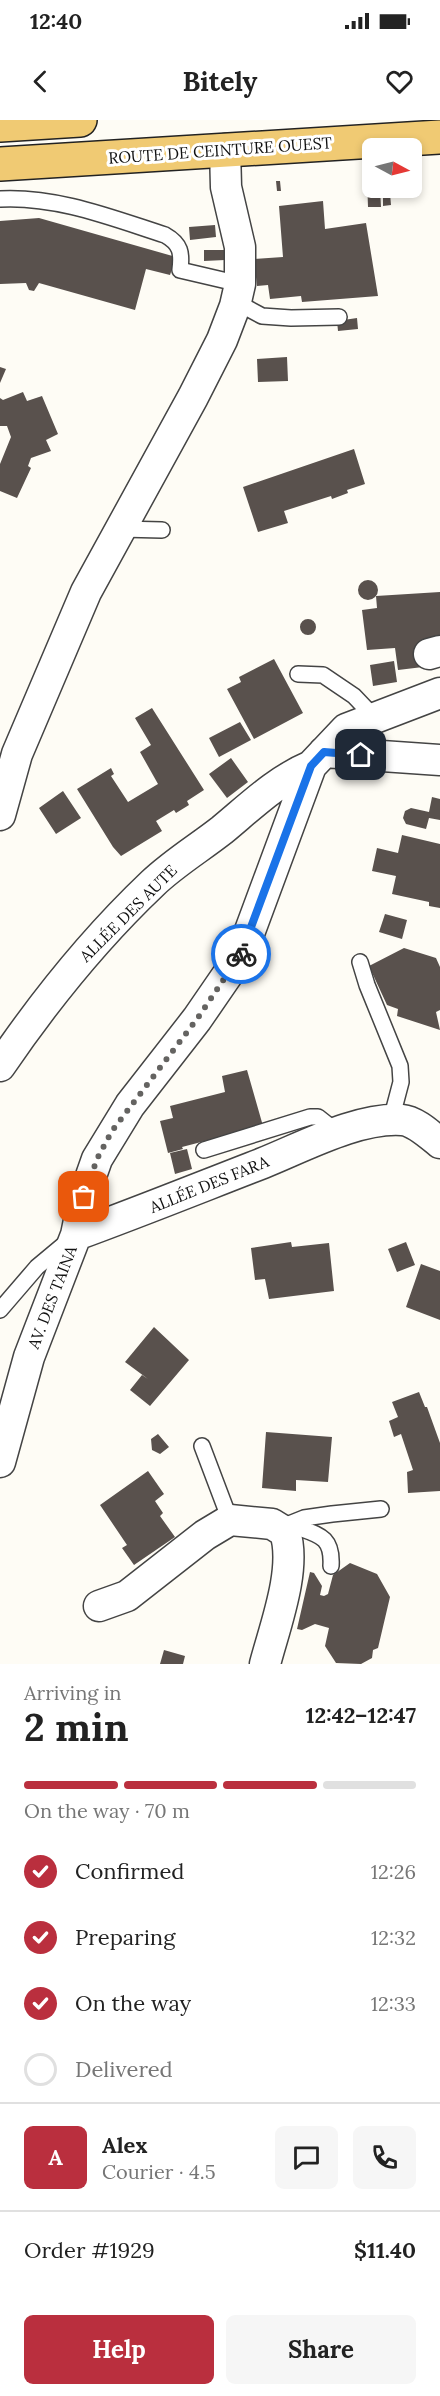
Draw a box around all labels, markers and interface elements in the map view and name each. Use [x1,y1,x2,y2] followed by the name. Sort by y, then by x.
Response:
[30,7,82,35] text: 12:40
[182,64,258,98] text: Bitely
[24,65,57,98] icon: back
[383,65,416,98] icon: heart
[108,132,332,168] street label: ROUTE DE CEINTURE OUEST
[362,138,422,198] north arrow
[362,138,422,198] map controls
[335,729,386,780] pin
[344,738,377,771] icon: home
[74,860,181,967] street label: ALLÉE DES AUTE
[211,924,271,984] courier
[225,938,258,971] icon: bike
[146,1151,272,1217] street label: ALLÉE DES FARA
[58,1171,109,1222] pin
[67,1180,100,1213] icon: bag
[23,1242,81,1352] street label: AV. DES TAINA
[24,1680,121,1705] text: Arriving in
[306,1701,416,1729] text: 12:42–12:47
[24,1702,129,1752] text: 2 min
[24,1798,190,1823] text: On the way · 70 m
[24,1855,57,1888] icon: check
[75,1857,184,1885] text: Confirmed
[371,1859,416,1884] text: 12:26
[24,1921,57,1954] icon: check
[75,1923,175,1951] text: Preparing
[371,1925,416,1950] text: 12:32
[24,1987,57,2020] icon: check
[75,1989,191,2017] text: On the way
[371,1991,416,2016] text: 12:33
[75,2055,173,2083] text: Delivered
[275,2126,338,2189] button: chat
[353,2126,416,2189] button: phone
[102,2131,147,2159] text: Alex
[48,2143,63,2171] text: A
[102,2159,216,2184] text: Courier · 4.5
[24,2236,155,2264] text: Order #1929
[354,2236,416,2264] text: $11.40
[24,2315,214,2384] button: Help
[226,2315,416,2384] button: Share

